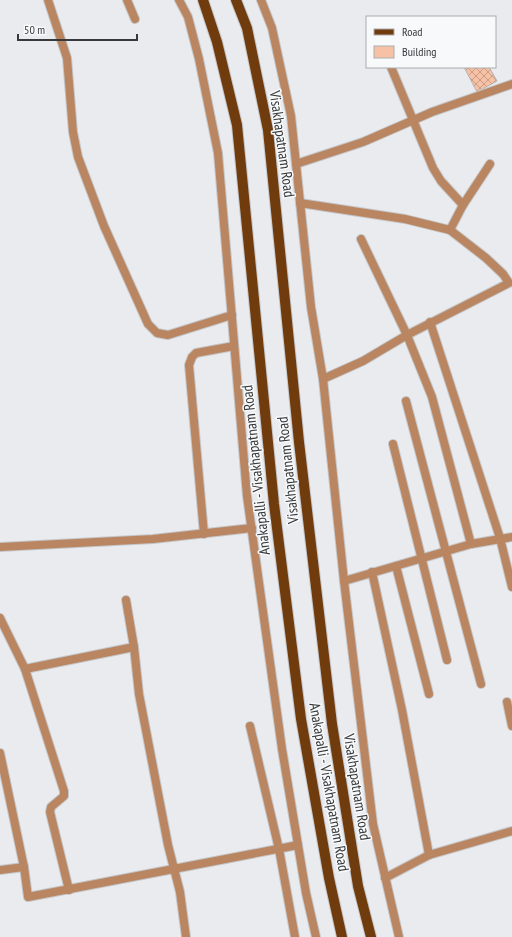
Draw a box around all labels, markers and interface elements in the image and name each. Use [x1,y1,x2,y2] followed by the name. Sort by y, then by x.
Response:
[18,16,137,42] scale bar
[366,16,496,68] legend
[24,22,45,37] text: 50 m
[402,24,422,39] text: Road
[402,44,437,59] text: Building
[265,88,299,198] street label: Visakhapatnam Road
[237,384,274,556] street label: Anakapalli - Visakhapatnam Road
[272,416,303,525] street label: Visakhapatnam Road
[305,701,354,873] street label: Anakapalli - Visakhapatnam Road
[340,731,375,841] street label: Visakhapatnam Road

